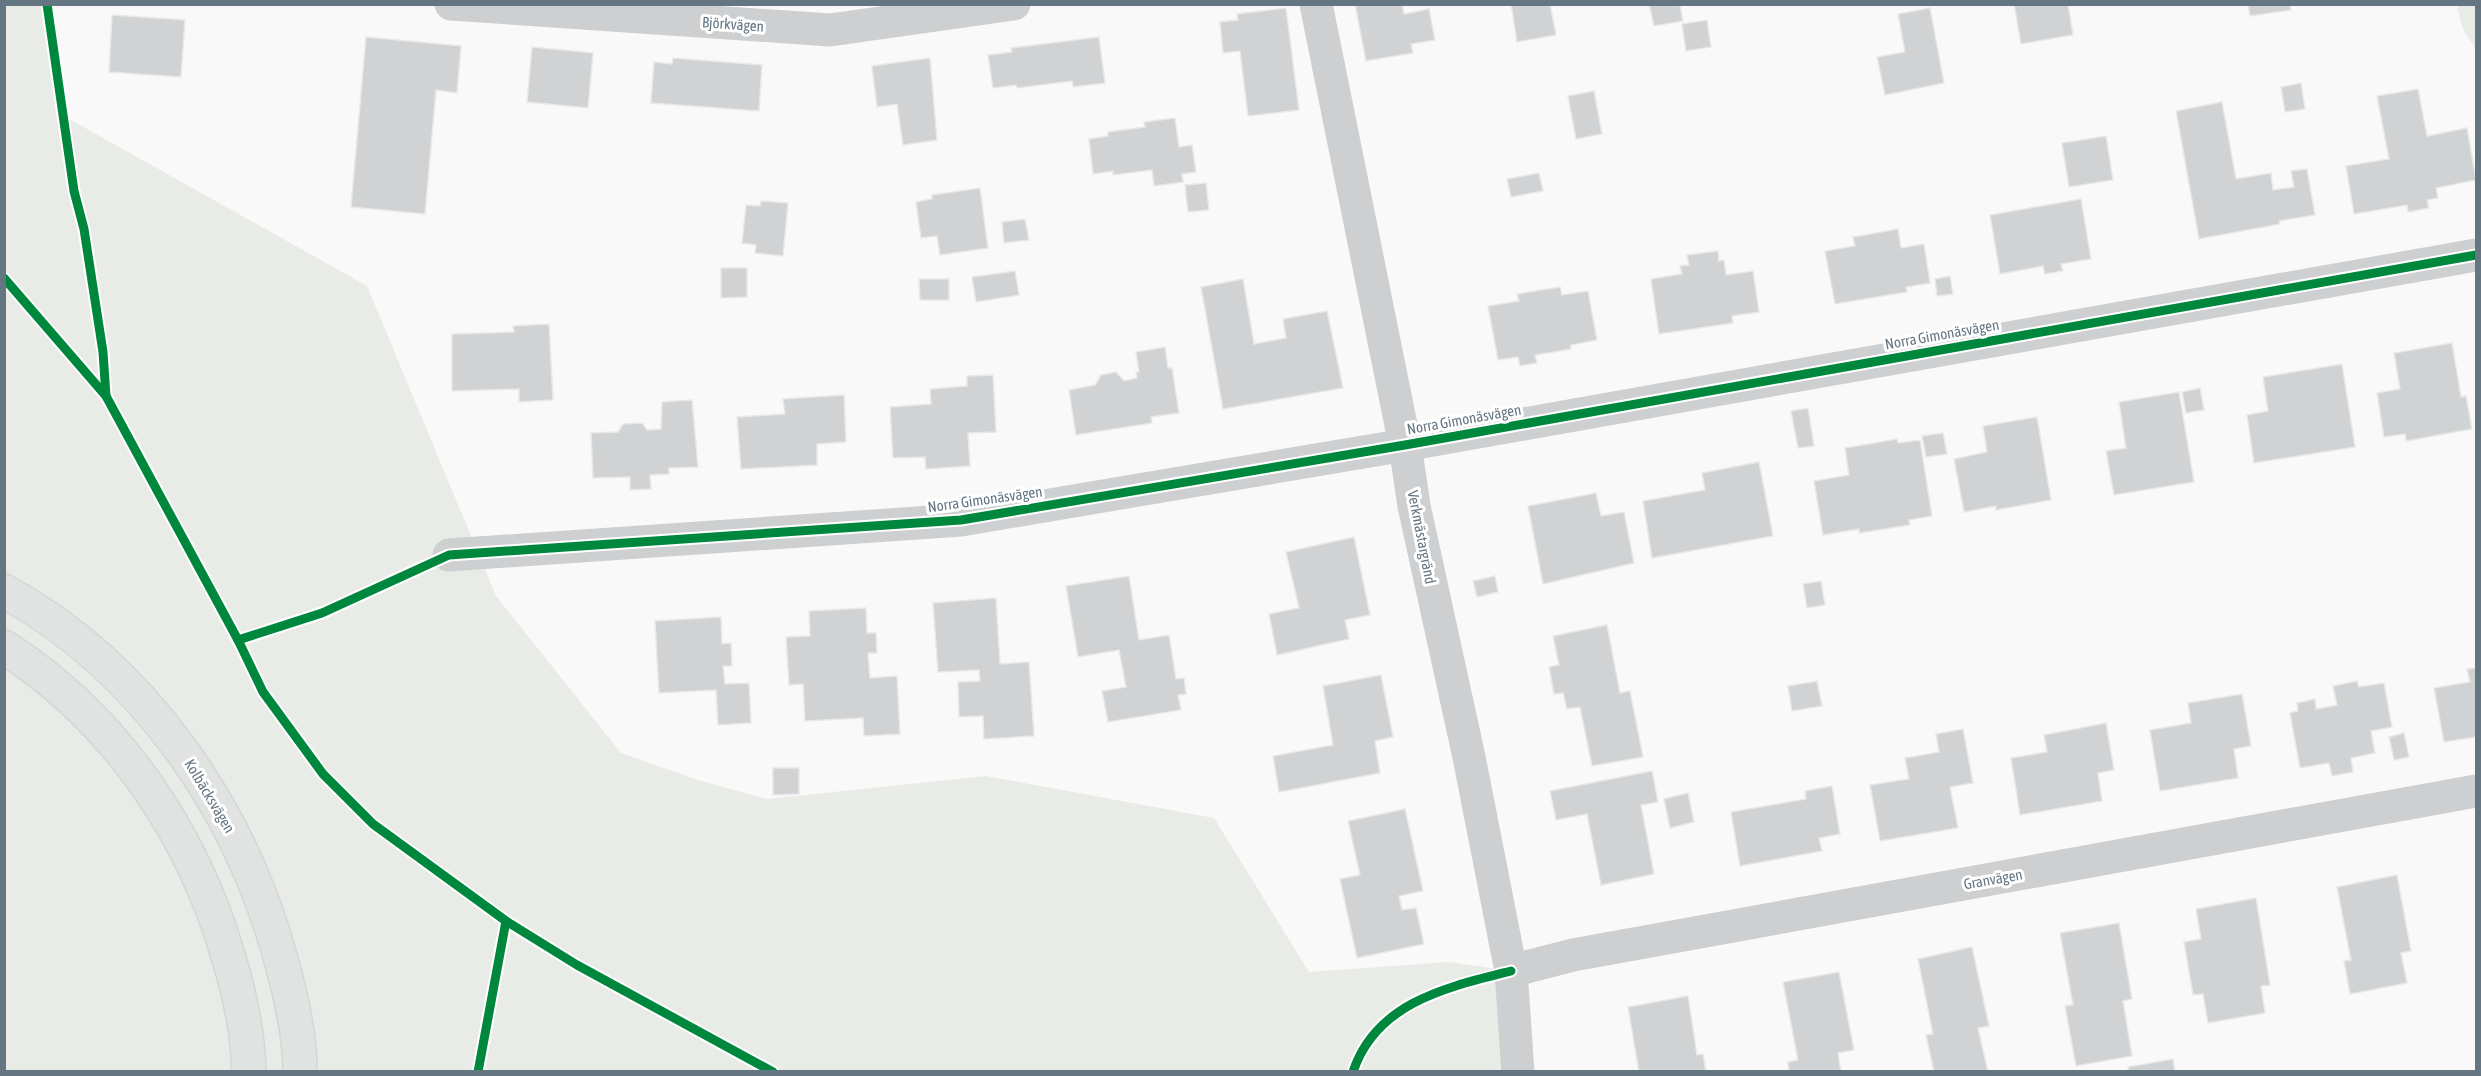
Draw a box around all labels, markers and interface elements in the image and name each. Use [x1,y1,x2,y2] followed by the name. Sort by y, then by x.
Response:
[702,13,764,35] street label: Björkvägen
[1884,316,2000,352] street label: Norra Gimonäsvägen
[1406,401,1522,437] street label: Norra Gimonäsvägen
[927,483,1043,515] street label: Norra Gimonäsvägen
[1405,489,1439,585] street label: Verkmästargränd
[181,756,239,836] street label: Kolbäcksvägen
[1962,865,2024,893] street label: Granvägen

